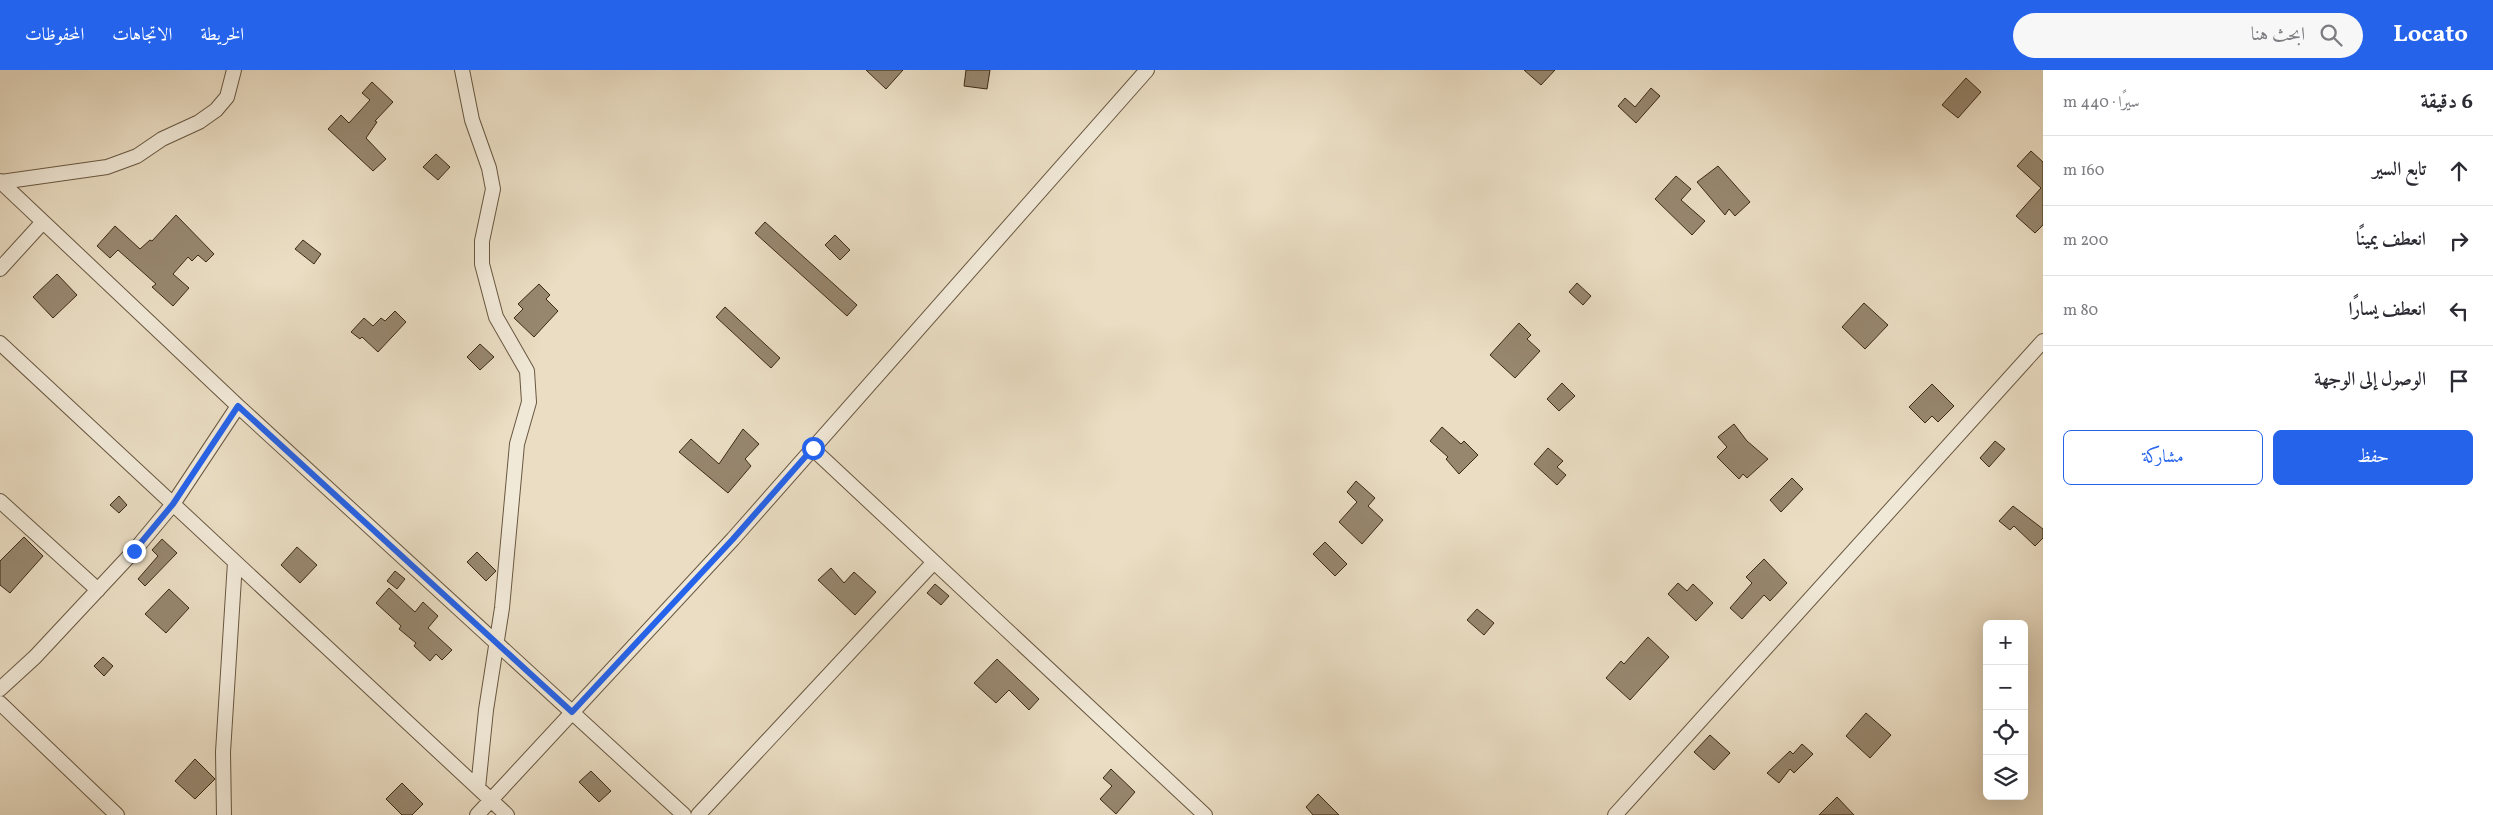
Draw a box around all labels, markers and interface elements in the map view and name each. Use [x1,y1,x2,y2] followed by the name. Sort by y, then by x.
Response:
[2013,13,2363,58] search box
[2393,18,2468,52] text: Locato
[2317,21,2345,49] icon: search
[2251,22,2305,48] text: ابحث هنا
[25,23,84,48] text: المحفوظات
[112,23,172,48] text: الاتجاهات
[200,23,244,48] text: الخريطة
[2421,88,2473,117] text: 6 دقيقة
[2063,92,2140,114] text: سيرًا · 440 m
[2373,157,2426,183] text: تابع السير
[2445,157,2473,185] icon: ahead
[2063,160,2104,182] text: 160 m
[2356,227,2426,253] text: انعطف يمينًا
[2445,227,2473,255] icon: right
[2063,230,2108,252] text: 200 m
[2348,297,2426,323] text: انعطف يسارًا
[2445,297,2473,325] icon: left
[2063,300,2098,322] text: 80 m
[2314,367,2426,393] text: الوصول إلى الوجهة
[2445,367,2473,395] icon: arrive
[2063,430,2263,485] button: مشاركة
[2273,430,2473,485] button: حفظ
[802,437,825,460] route start
[123,540,146,563] route end
[1983,620,2028,800] map controls
[1983,620,2028,665] button: +
[1983,665,2028,710] button: −
[1983,710,2028,755] button: locate
[1983,755,2028,800] button: layers

